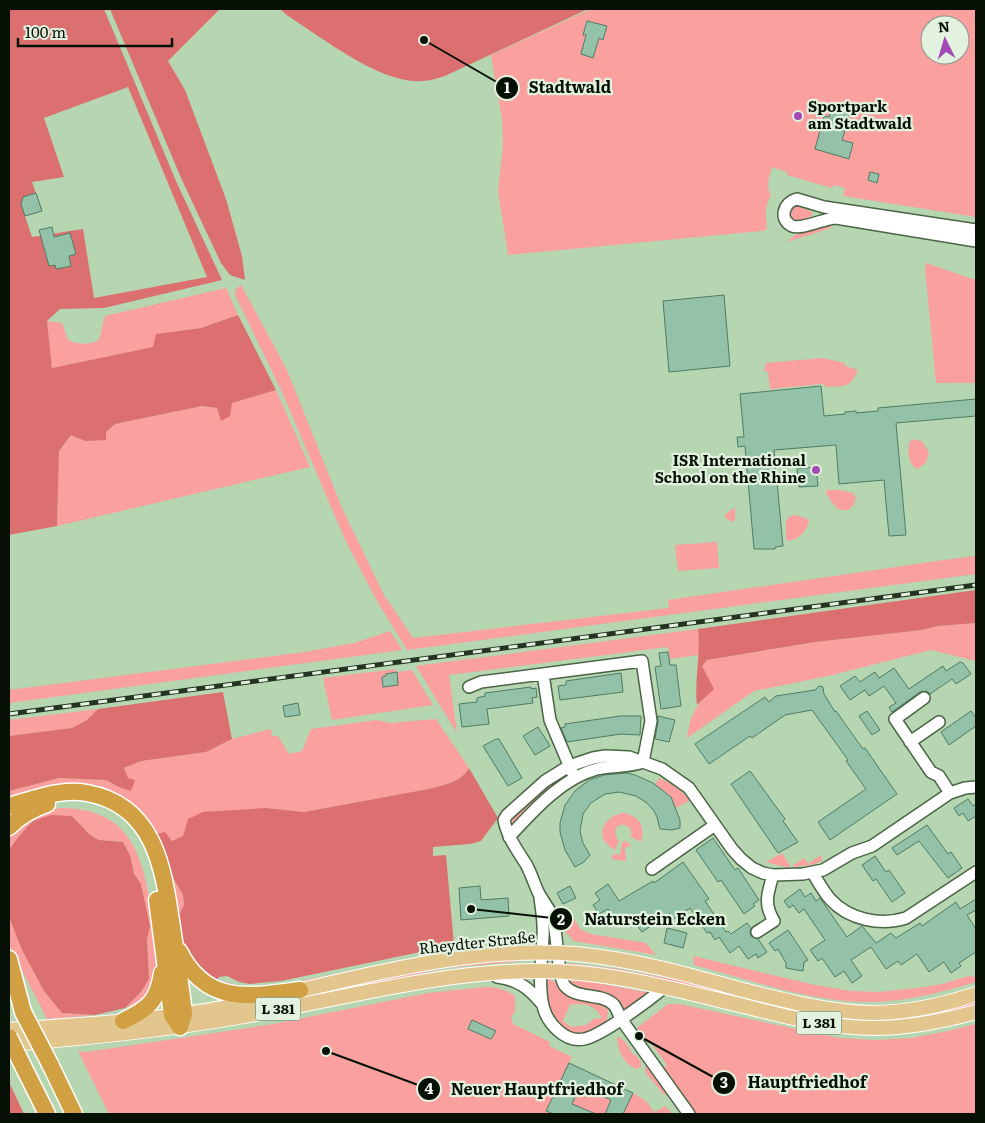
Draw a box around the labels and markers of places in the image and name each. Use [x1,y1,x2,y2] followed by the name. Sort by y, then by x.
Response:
[494,72,622,103] callout: Stadtwald
[808,94,912,134] place label: Sportpark am Stadtwald
[792,110,804,122] marker: Sportpark am Stadtwald
[655,448,807,488] place label: ISR International School on the Rhine
[810,464,822,476] marker: ISR International School on the Rhine
[549,904,736,935] callout: Naturstein Ecken
[712,1067,876,1098] callout: Hauptfriedhof
[416,1073,634,1104] callout: Neuer Hauptfriedhof

